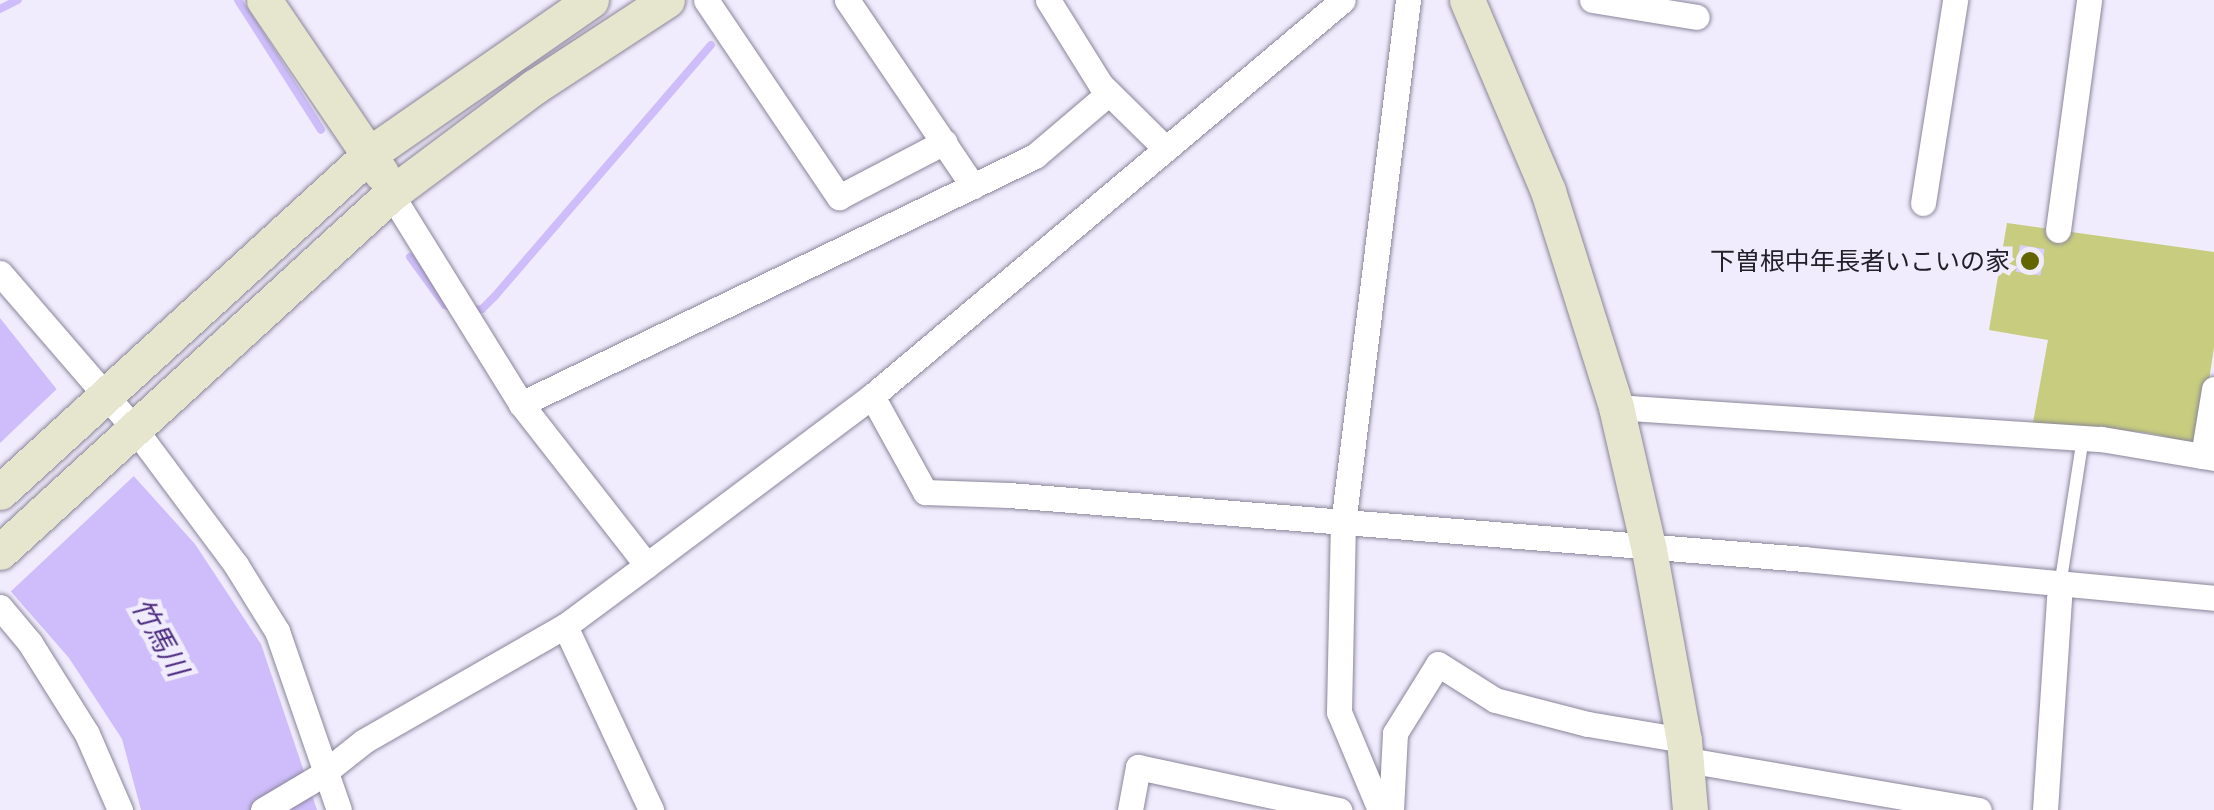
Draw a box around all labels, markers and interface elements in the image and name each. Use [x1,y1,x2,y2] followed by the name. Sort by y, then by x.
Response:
[1710,246,2010,276] place label: 下曽根中年長者いこいの家
[2019,250,2041,272] marker: 下曽根中年長者いこいの家
[125,592,195,682] water label: 竹馬川

